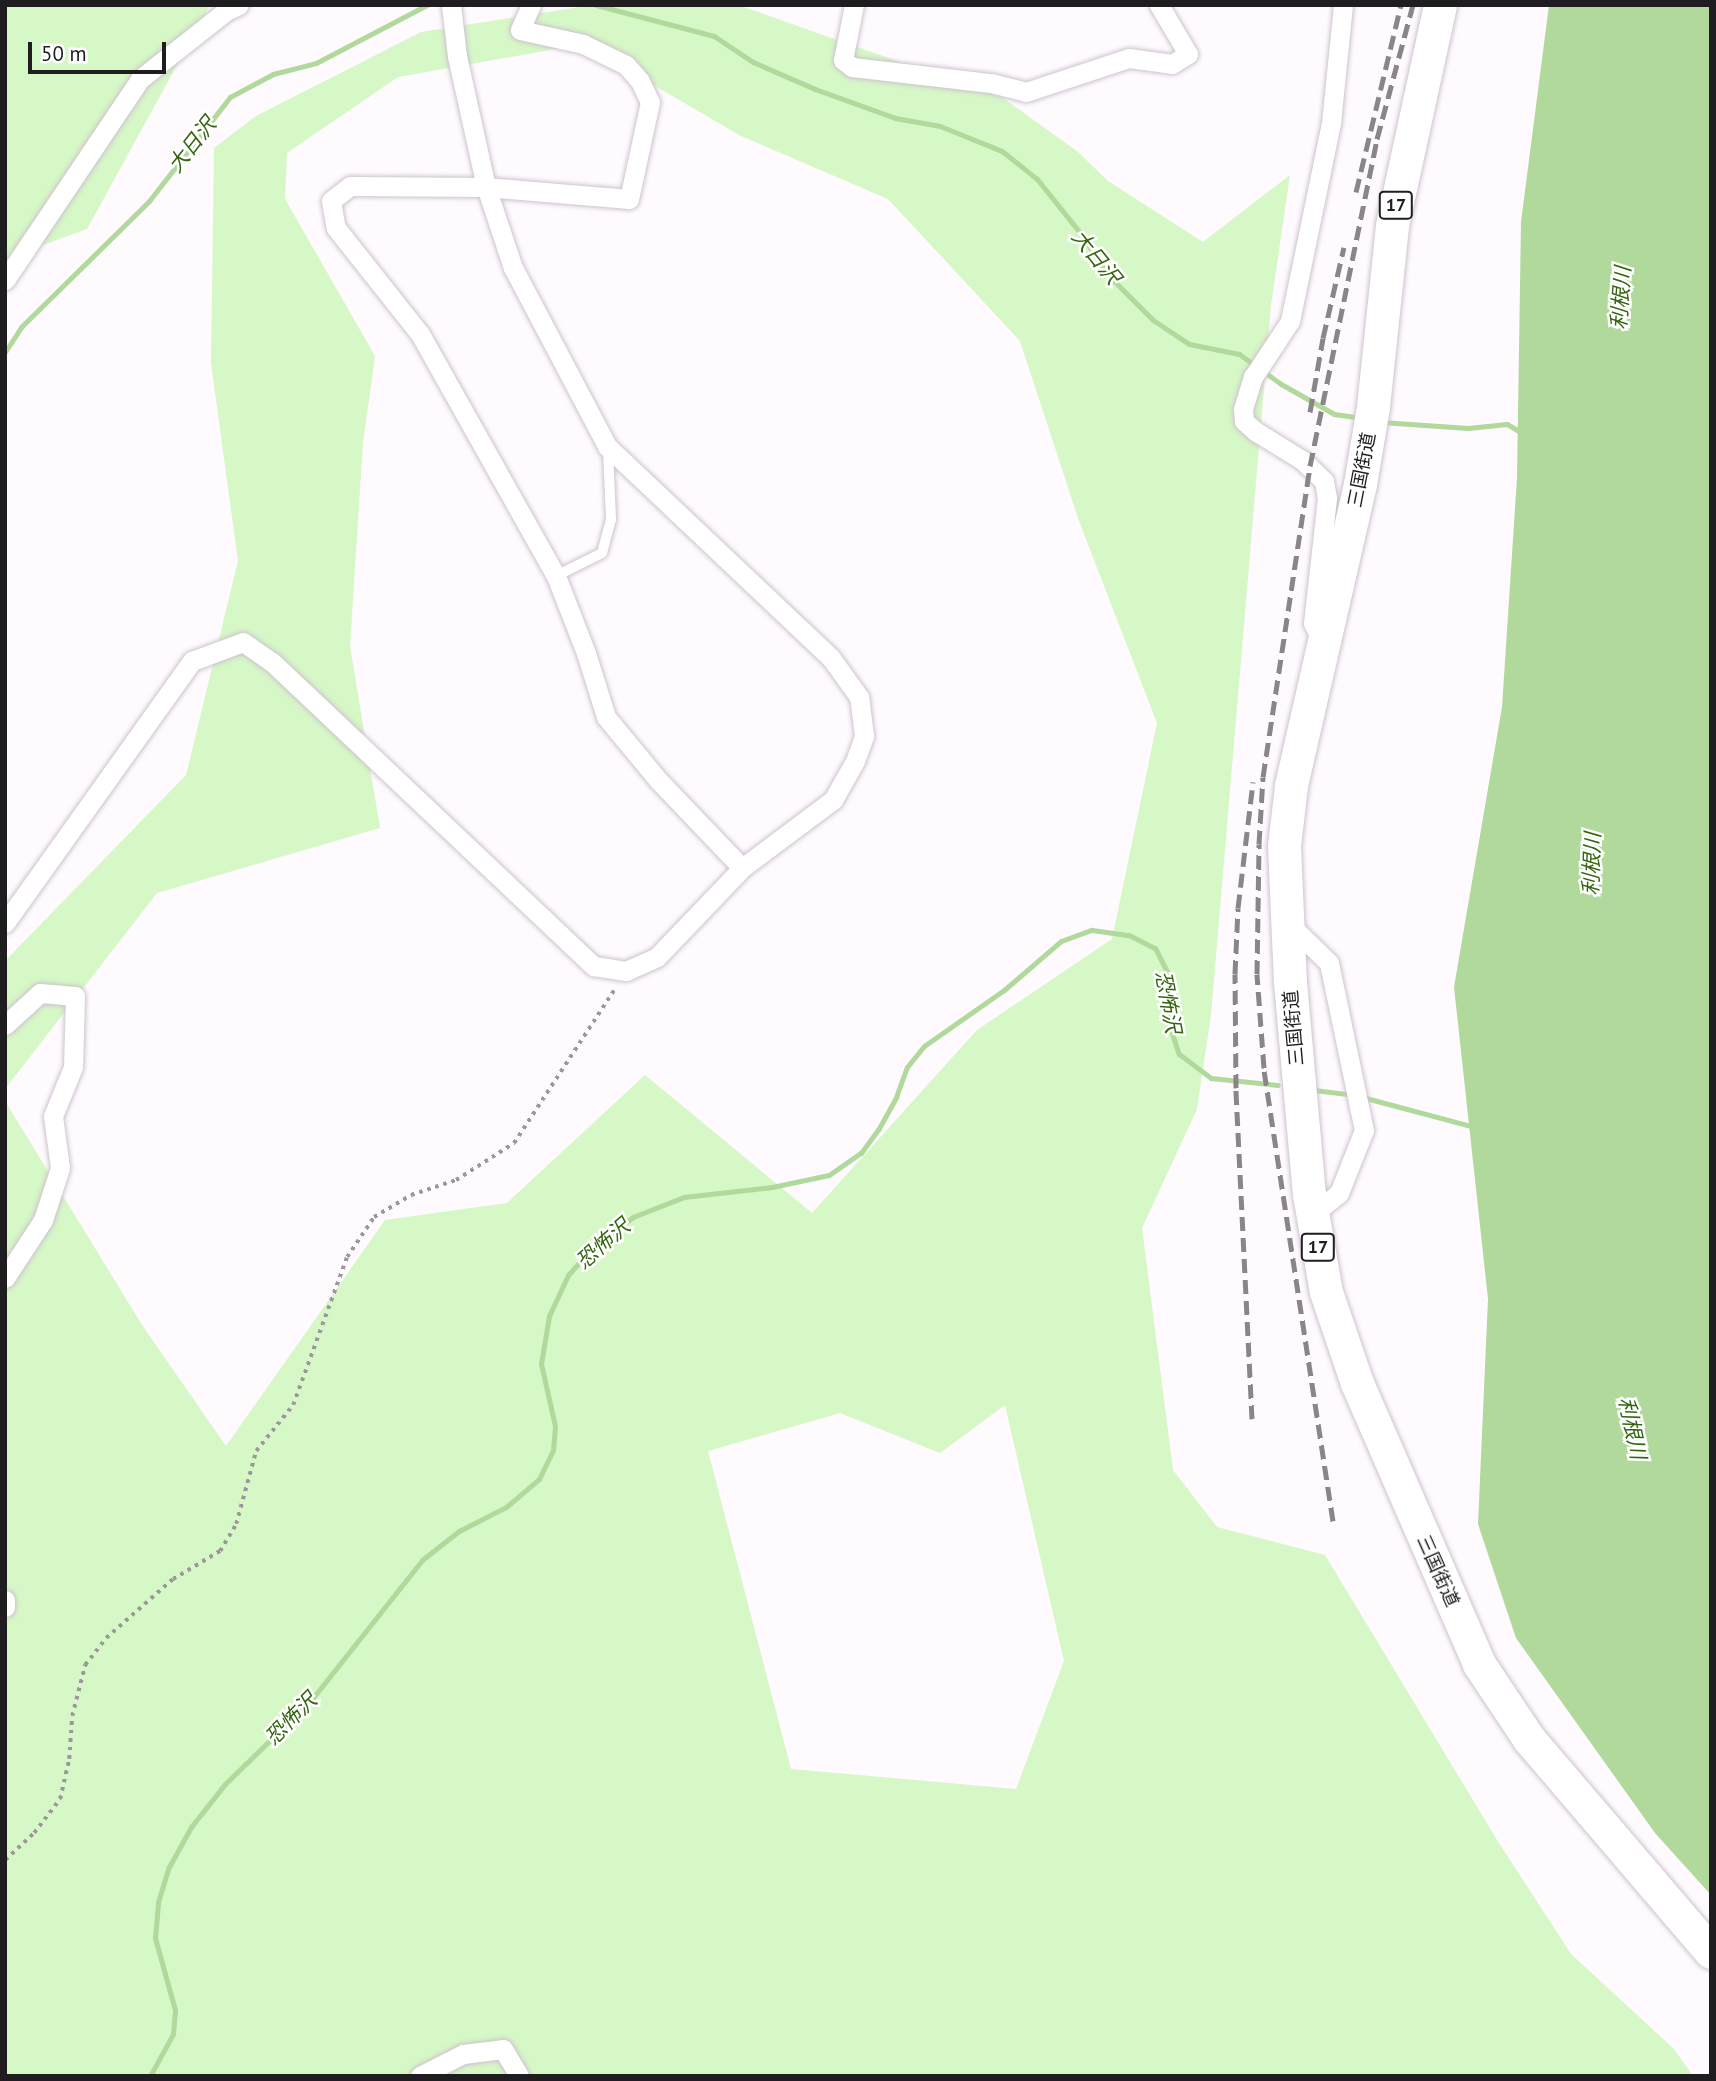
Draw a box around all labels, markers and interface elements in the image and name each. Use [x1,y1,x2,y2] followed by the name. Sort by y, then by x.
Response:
[32,28,170,72] scale bar
[41,40,87,67] text: 50 m
[163,112,221,178] water label: 大日沢
[1378,190,1414,220] road number: 17
[1066,225,1126,289] water label: 大日沢
[1606,266,1636,330] water label: 利根川
[1344,431,1380,509] street label: 三国街道
[1578,832,1606,896] water label: 利根川
[1150,969,1186,1035] water label: 恐怖沢
[1279,989,1309,1067] street label: 三国街道
[571,1214,635,1274] water label: 恐怖沢
[1300,1232,1336,1262] road number: 17
[1613,1395,1651,1461] water label: 利根川
[1412,1532,1464,1610] street label: 三国街道
[260,1688,322,1750] water label: 恐怖沢

